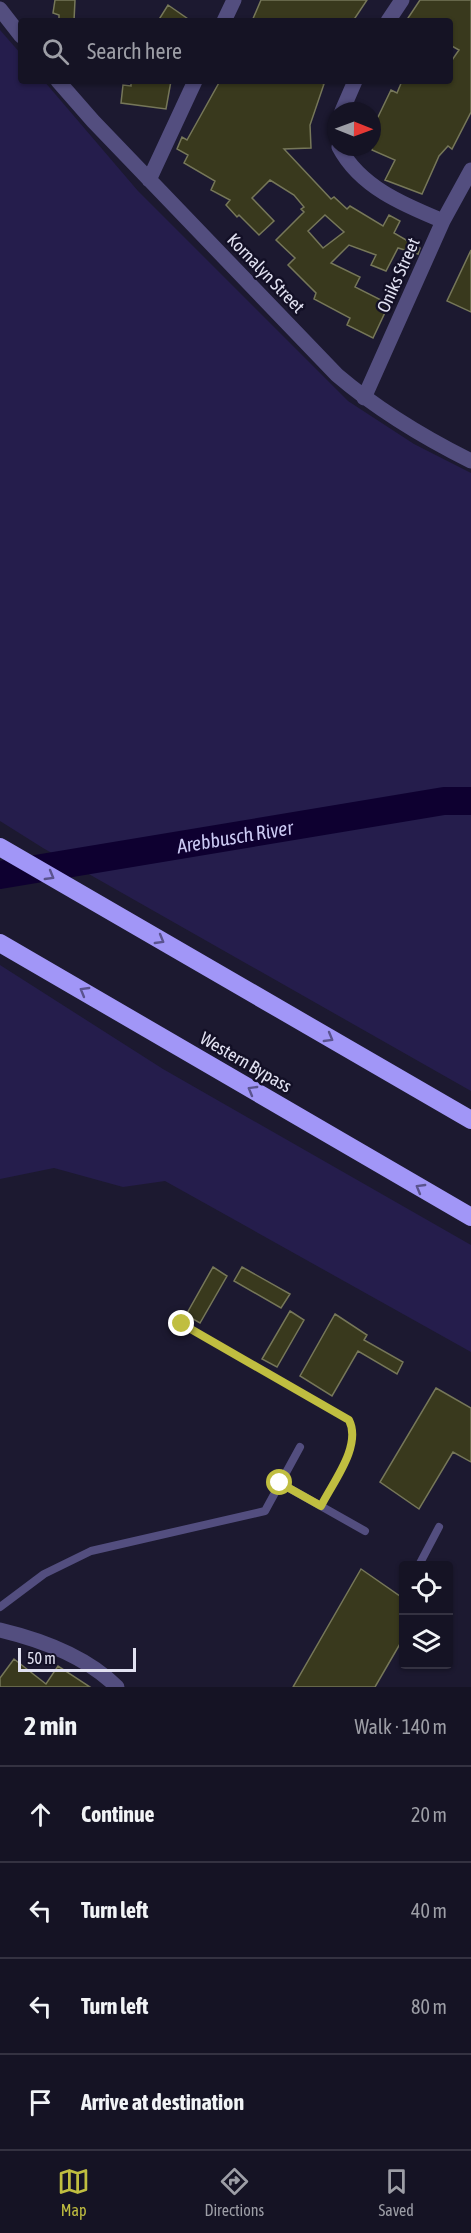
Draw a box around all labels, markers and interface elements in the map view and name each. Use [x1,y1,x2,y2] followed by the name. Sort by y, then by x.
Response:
[18,18,453,84] search box
[39,35,72,68] icon: search
[87,38,182,64] text: Search here
[327,102,381,156] north arrow
[223,229,309,317] street label: Kornalyn Street
[372,234,424,316] street label: Oniks Street
[174,815,296,857] water label: Arebbusch River
[44,869,55,881] one-way arrow
[154,933,165,945] one-way arrow
[80,987,90,999] one-way arrow
[196,1027,296,1097] street label: Western Bypass
[323,1031,333,1042] one-way arrow
[248,1085,258,1097] one-way arrow
[416,1184,427,1195] one-way arrow
[168,1310,194,1336] route end
[266,1469,292,1495] route start
[399,1561,453,1669] map controls
[399,1561,453,1615] button: locate
[399,1615,453,1669] button: layers
[18,1645,136,1672] scale bar
[27,1649,56,1667] text: 50 m
[24,1711,77,1741] text: 2 min
[355,1715,447,1738] text: Walk · 140 m
[24,1798,57,1831] icon: ahead
[81,1801,155,1827] text: Continue
[411,1803,447,1826] text: 20 m
[24,1894,57,1927] icon: left
[81,1897,148,1923] text: Turn left
[411,1899,447,1922] text: 40 m
[24,1990,57,2023] icon: left
[81,1993,148,2019] text: Turn left
[411,1995,447,2018] text: 80 m
[24,2086,57,2119] icon: arrive
[81,2089,244,2115] text: Arrive at destination
[57,2165,90,2219] tab: Map
[204,2165,264,2219] tab: Directions
[378,2165,414,2219] tab: Saved

